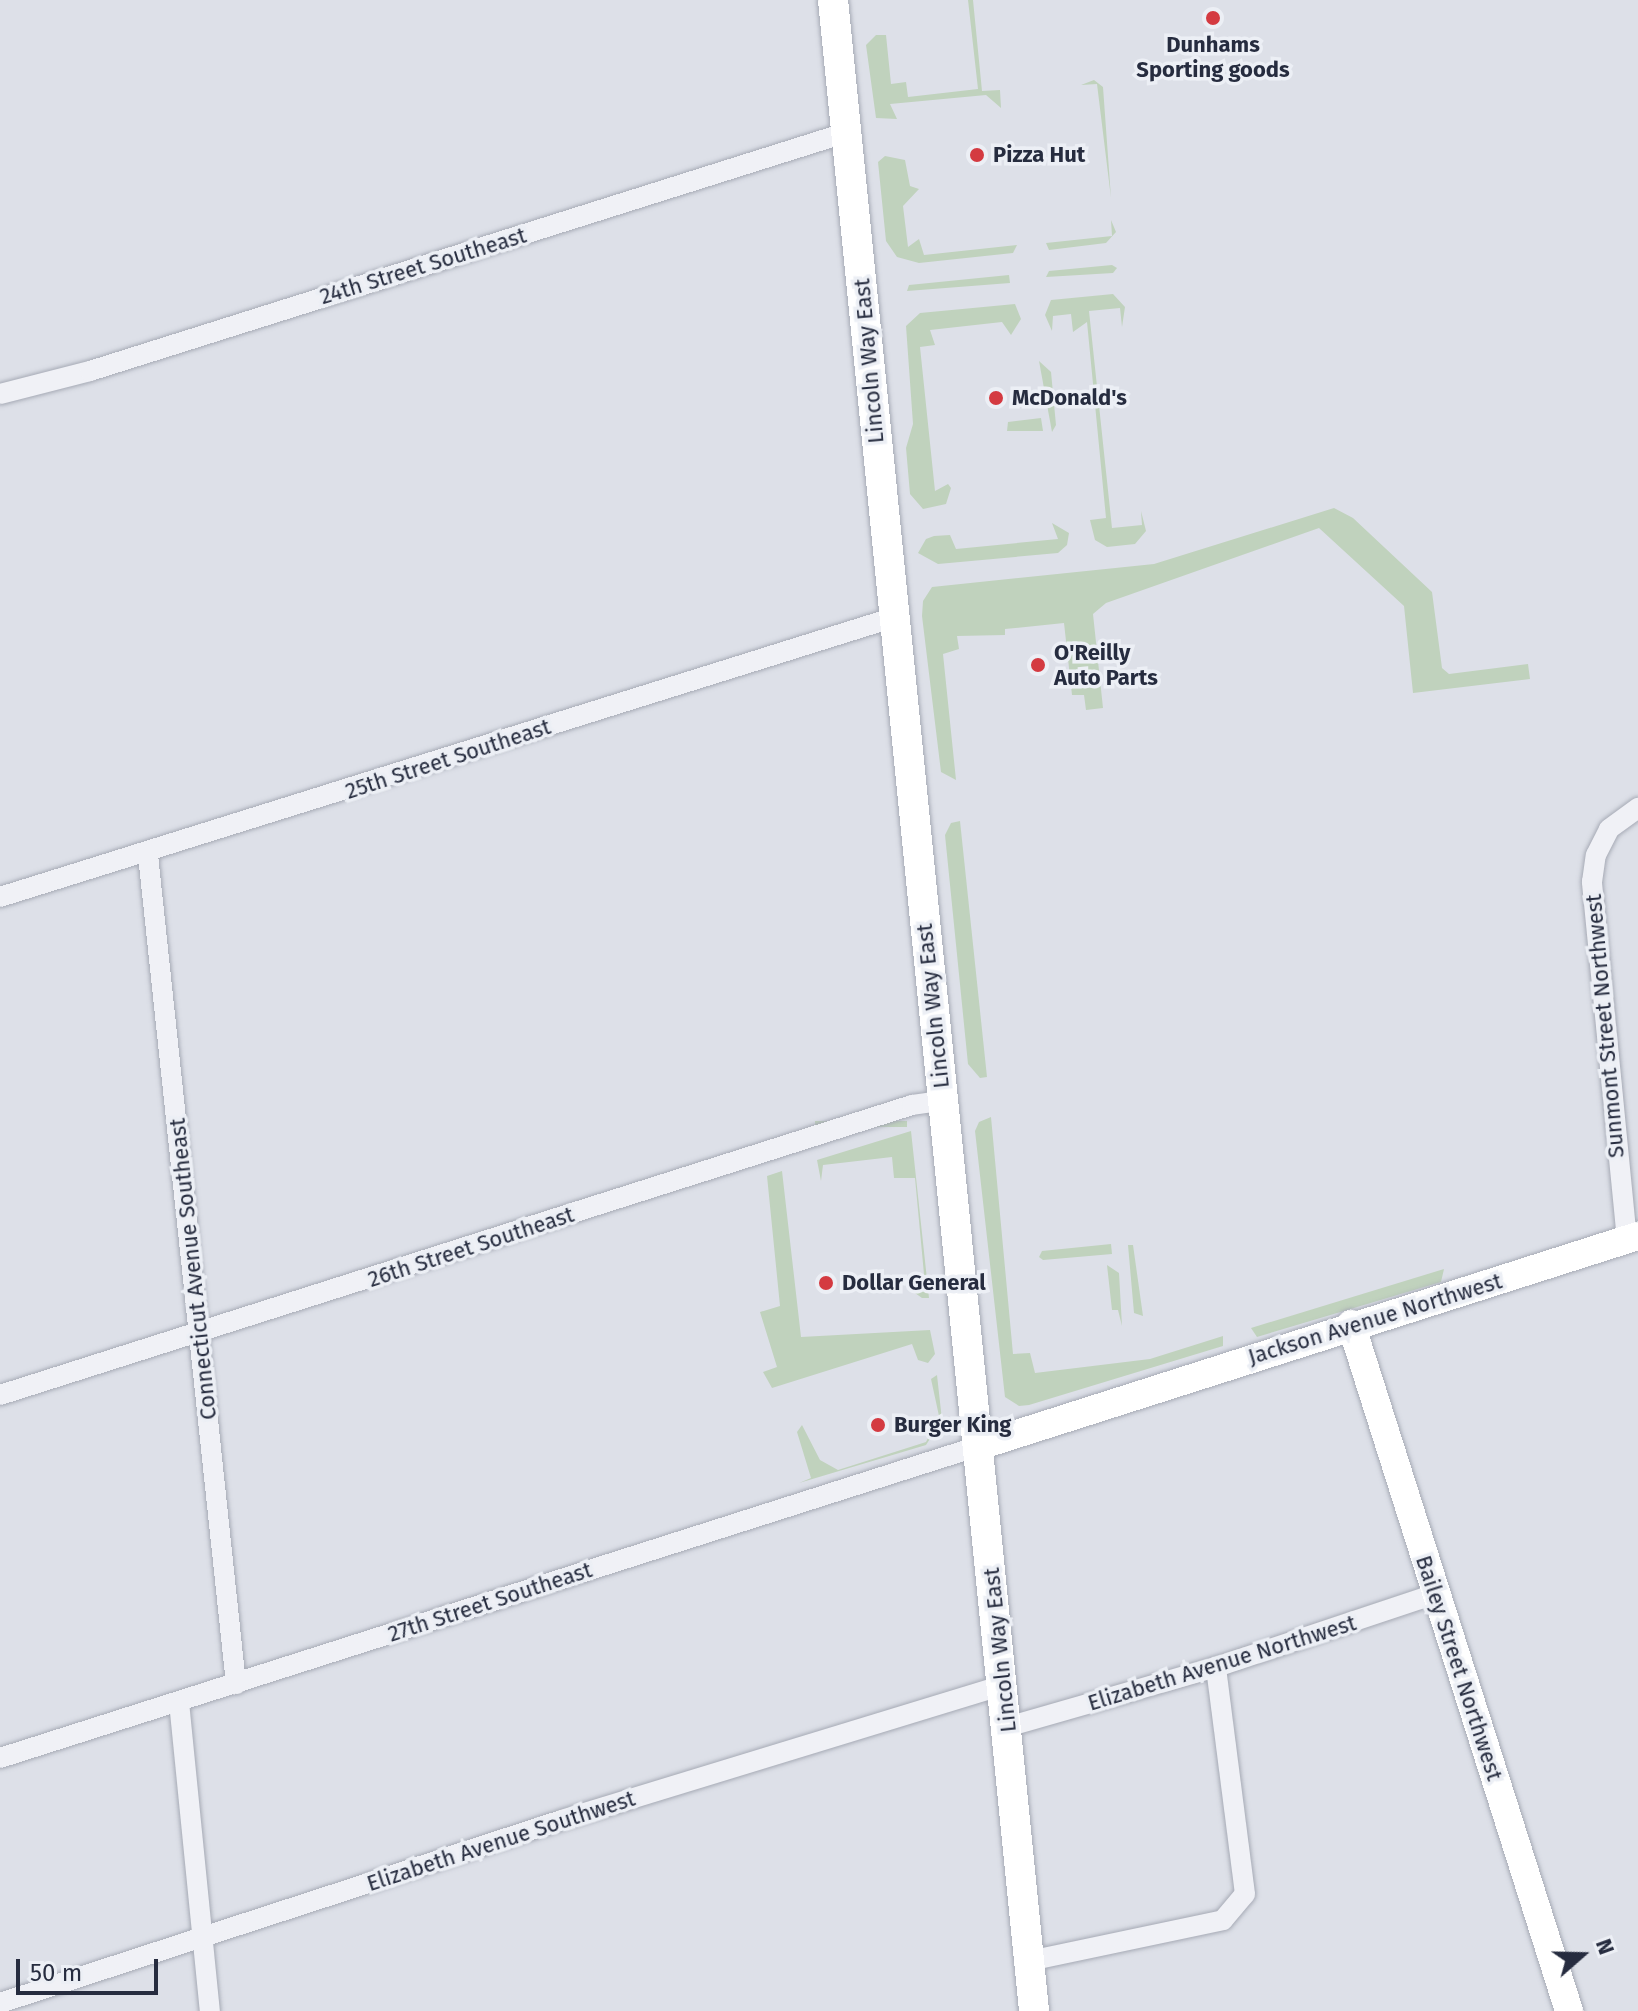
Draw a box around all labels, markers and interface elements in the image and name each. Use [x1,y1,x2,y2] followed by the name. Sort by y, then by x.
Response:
[1204,9,1222,27] marker: Dunhams Sporting goods
[1136,31,1290,82] place label: Dunhams Sporting goods
[993,142,1085,168] place label: Pizza Hut
[968,146,986,164] marker: Pizza Hut
[317,222,529,310] street label: 24th Street Southeast
[849,277,889,445] street label: Lincoln Way East
[1012,385,1127,411] place label: McDonald's
[987,389,1005,407] marker: McDonald's
[1054,639,1158,690] place label: O'Reilly Auto Parts
[1029,656,1047,674] marker: O'Reilly Auto Parts
[342,713,554,805] street label: 25th Street Southeast
[1580,893,1630,1159] street label: Sunmont Street Northwest
[911,922,955,1090] street label: Lincoln Way East
[164,1117,222,1421] street label: Connecticut Avenue Southeast
[365,1201,577,1293] street label: 26th Street Southeast
[1245,1268,1505,1370] street label: Jackson Avenue Northwest
[842,1270,986,1296] place label: Dollar General
[817,1274,835,1292] marker: Dollar General
[894,1412,1011,1438] place label: Burger King
[869,1416,887,1434] marker: Burger King
[1410,1552,1508,1784] street label: Bailey Street Northwest
[385,1557,595,1647] street label: 27th Street Southeast
[978,1566,1022,1734] street label: Lincoln Way East
[1085,1610,1359,1716] street label: Elizabeth Avenue Northwest
[364,1785,638,1897] street label: Elizabeth Avenue Southwest
[1542,1915,1622,1995] north arrow
[1590,1935,1620,1958] text: N
[20,1943,162,1993] scale bar
[30,1959,82,1987] text: 50 m

